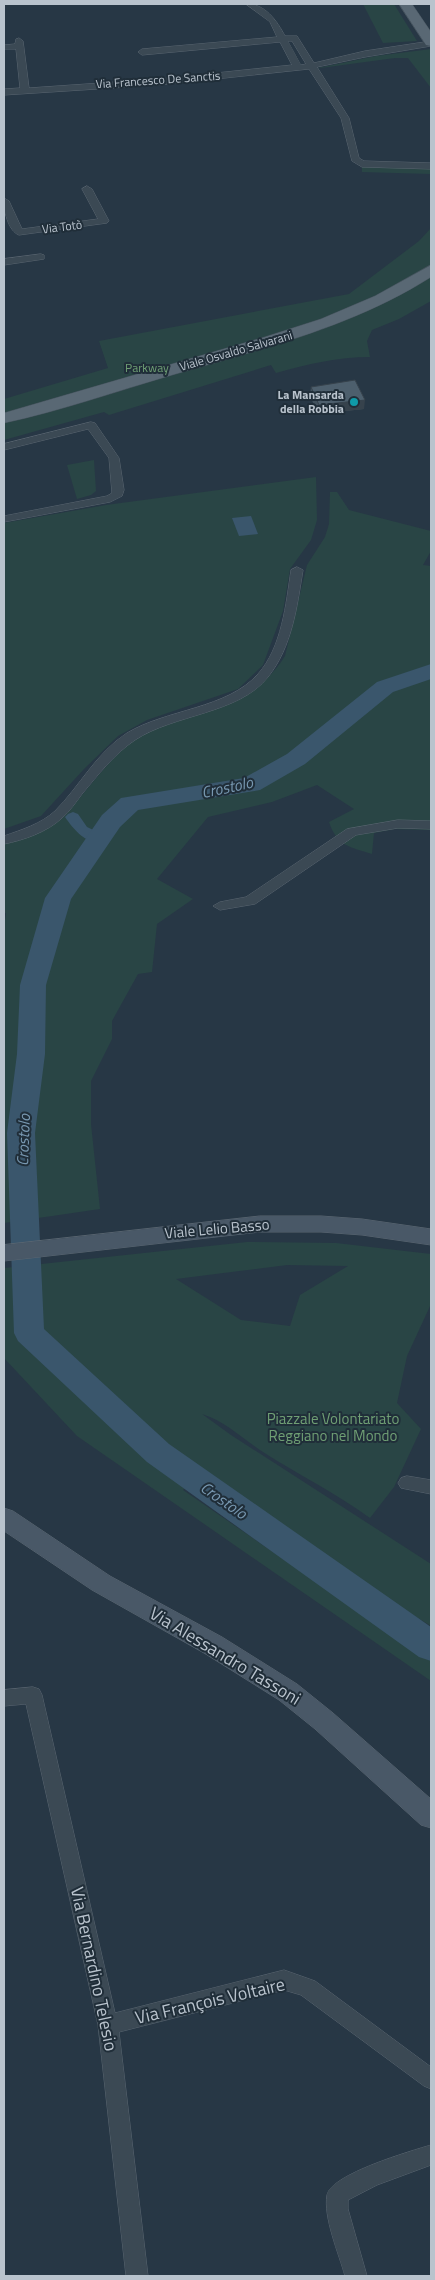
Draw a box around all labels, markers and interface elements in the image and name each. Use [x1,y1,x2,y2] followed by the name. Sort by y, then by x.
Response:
[95,66,221,93] street label: Via Francesco De Sanctis
[41,215,83,238] street label: Via Totò
[177,325,294,376] street label: Viale Osvaldo Salvarani
[125,358,169,377] park label: Parkway
[278,385,344,418] place label: La Mansarda della Robbia
[348,396,360,408] marker: La Mansarda della Robbia
[199,770,256,804] water label: Crostolo
[10,1113,36,1166] water label: Crostolo
[164,1212,270,1245] street label: Viale Lelio Basso
[267,1407,399,1447] park label: Piazzale Volontariato Reggiano nel Mondo
[196,1475,253,1525] water label: Crostolo
[144,1600,306,1712] street label: Via Alessandro Tassoni
[64,1884,125,2053] street label: Via Bernardino Telesio
[132,1970,287,2031] street label: Via François Voltaire

